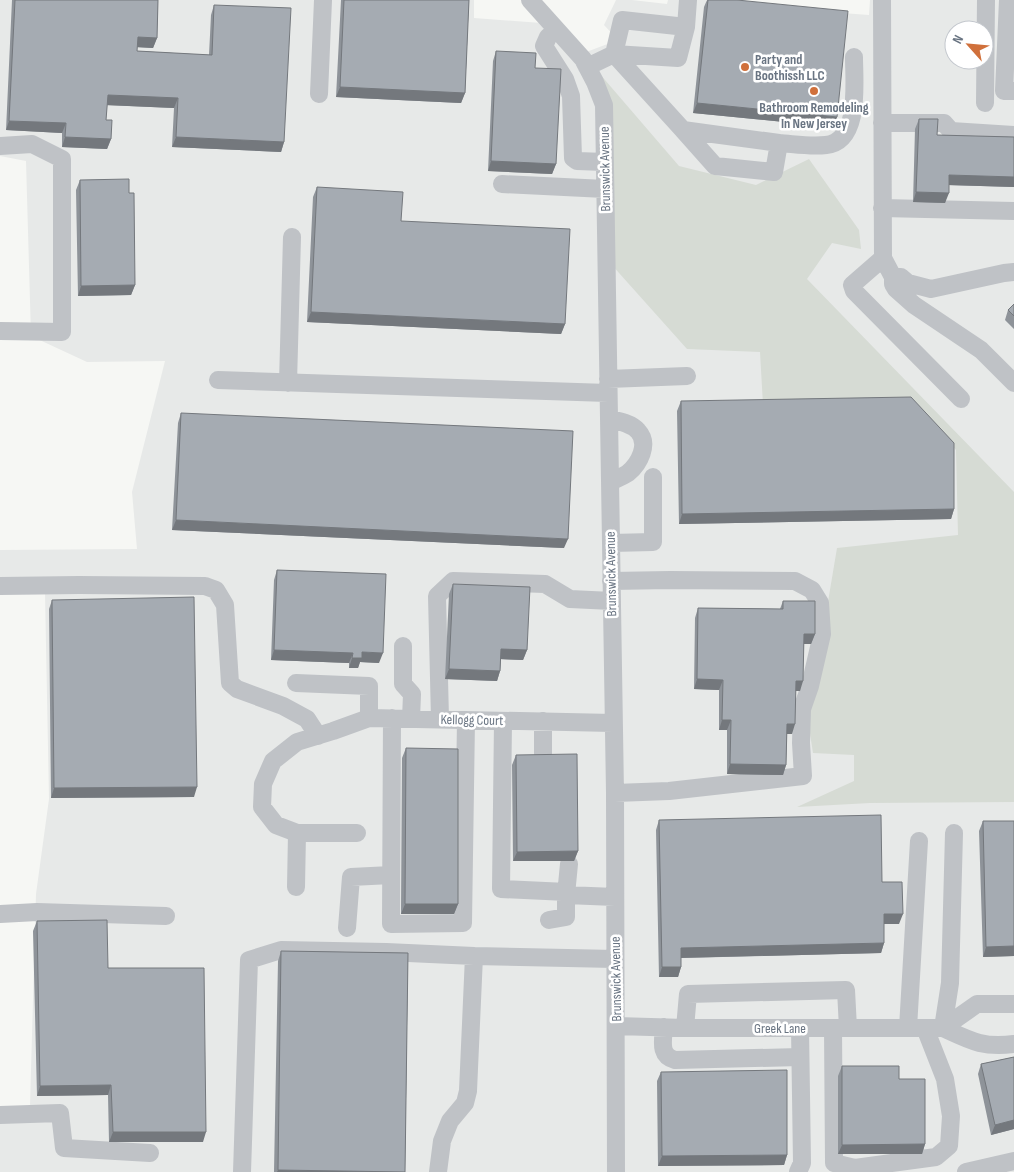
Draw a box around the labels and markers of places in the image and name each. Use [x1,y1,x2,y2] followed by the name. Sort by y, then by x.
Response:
[755,51,825,84] place label: Party and Boothissh LLC
[739,61,751,73] marker: Party and Boothissh LLC
[808,85,820,97] marker: Bathroom Remodeling In New Jersey
[759,99,869,132] place label: Bathroom Remodeling In New Jersey

